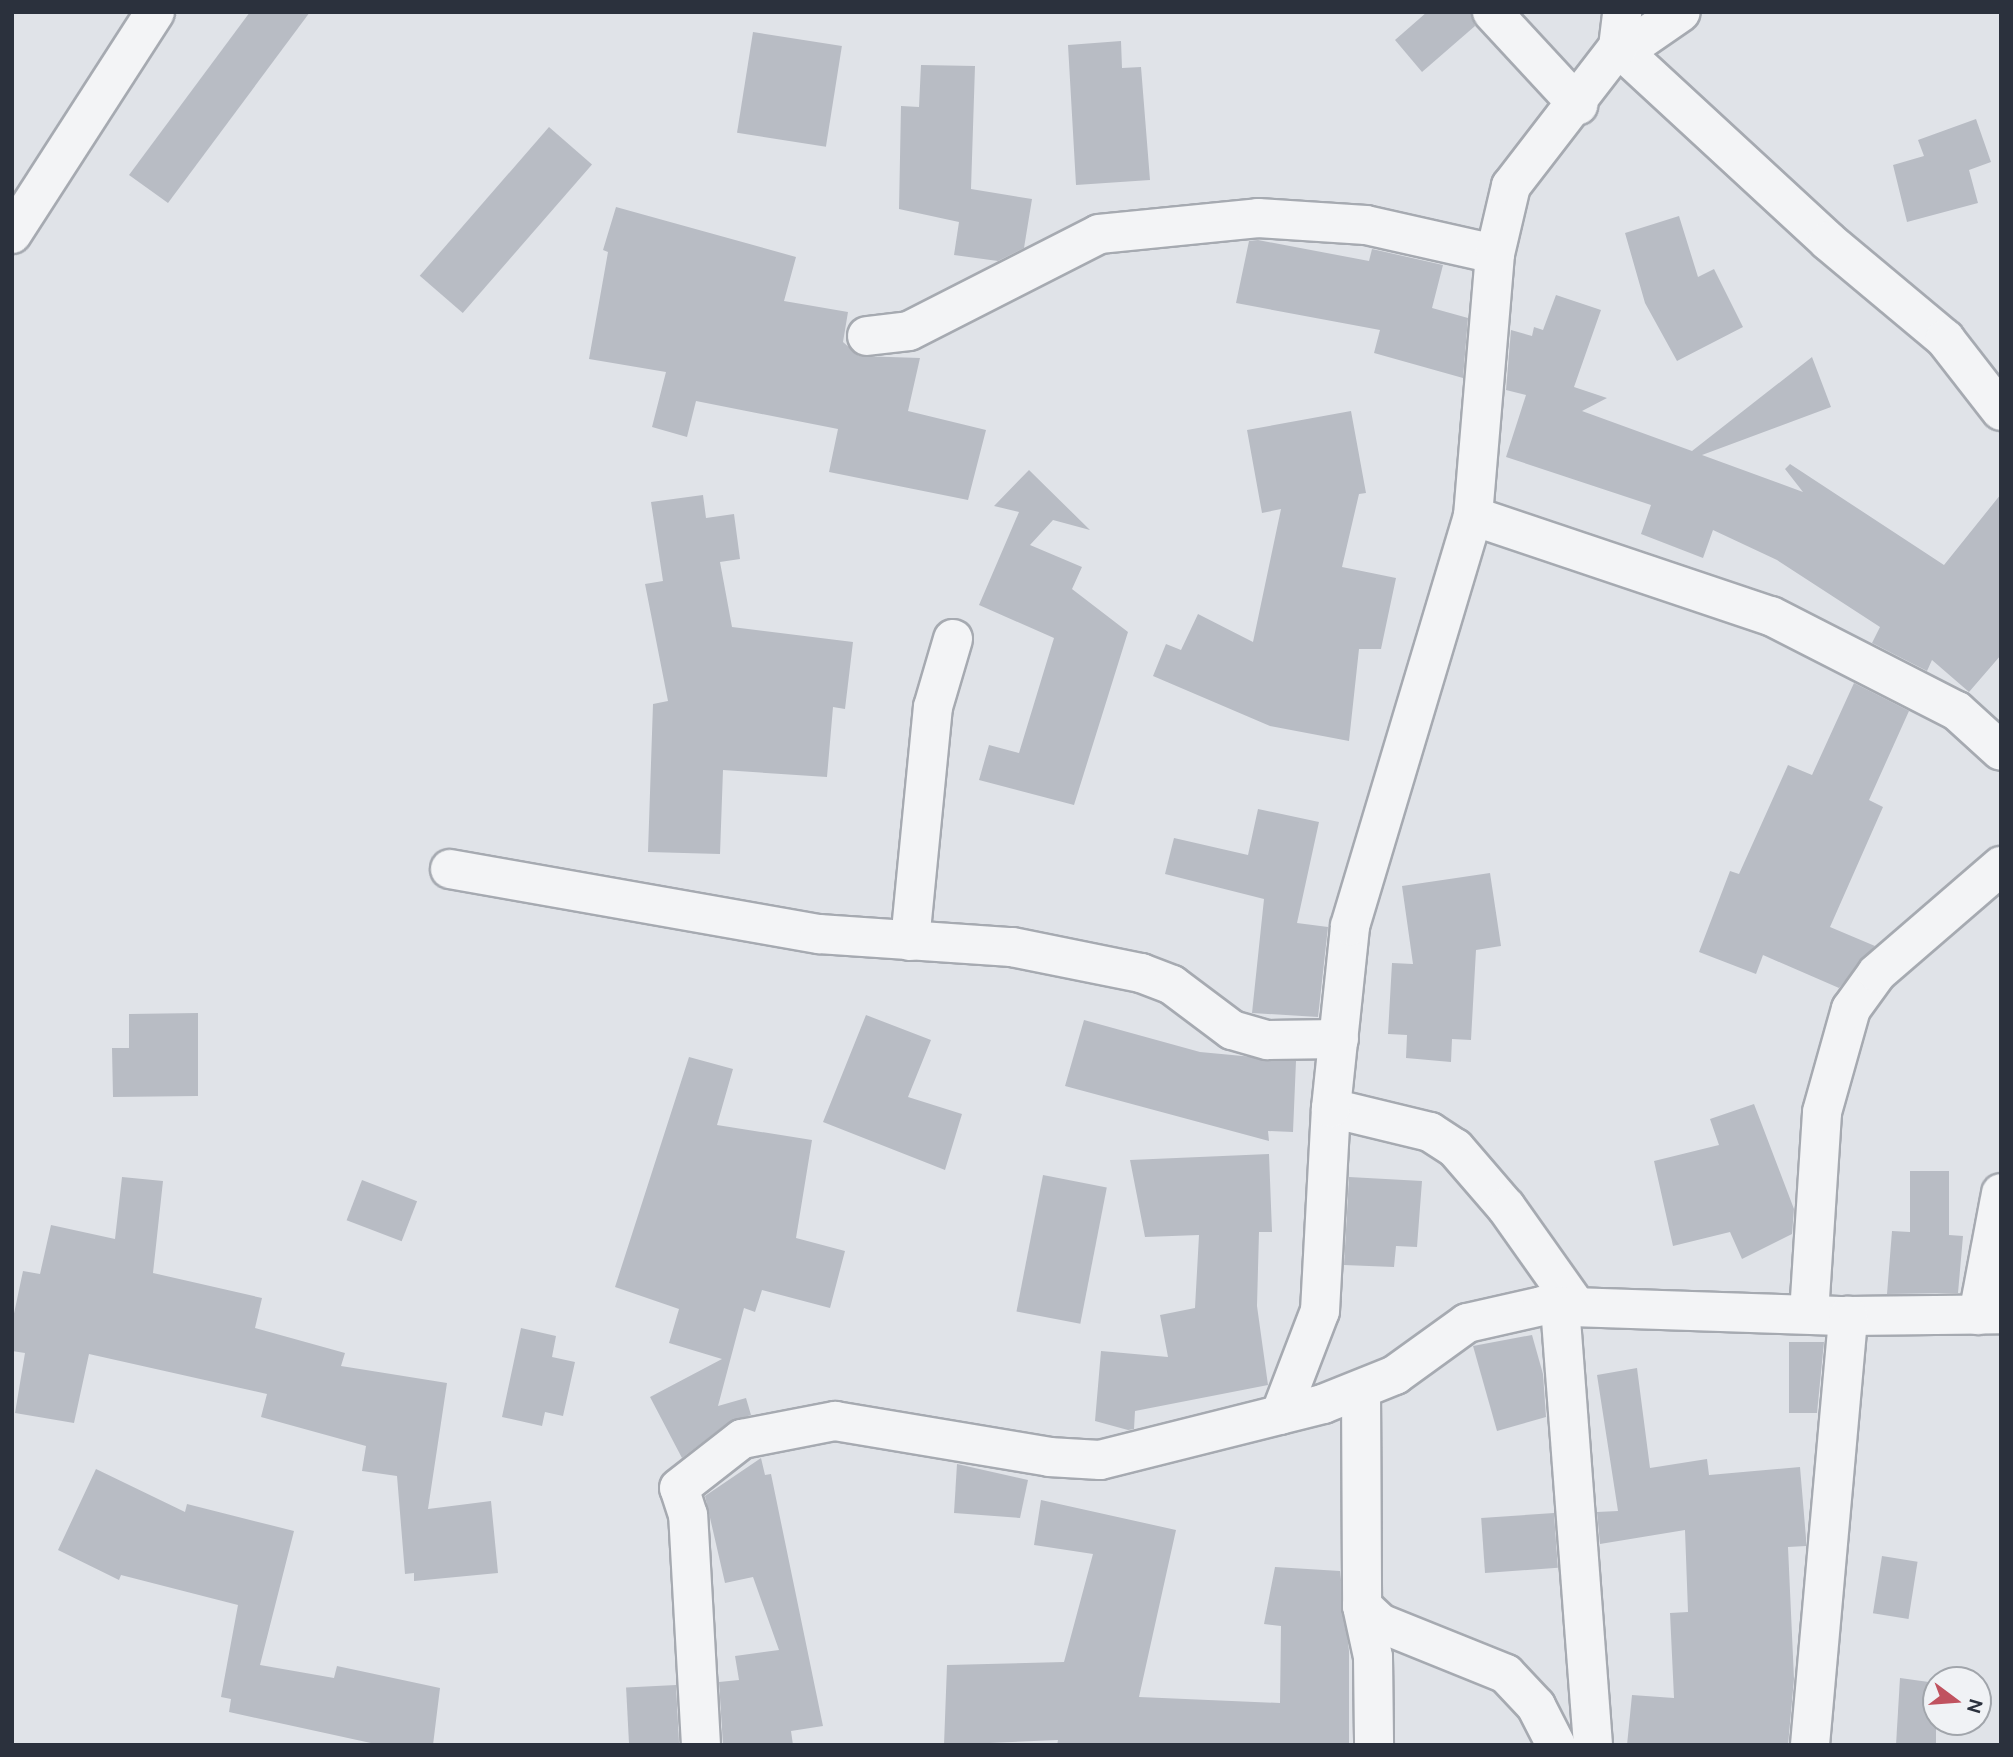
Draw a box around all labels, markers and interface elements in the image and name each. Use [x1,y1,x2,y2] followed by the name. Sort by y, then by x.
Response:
[1922,1666,1992,1736] north arrow
[1963,1696,1988,1716] text: N

